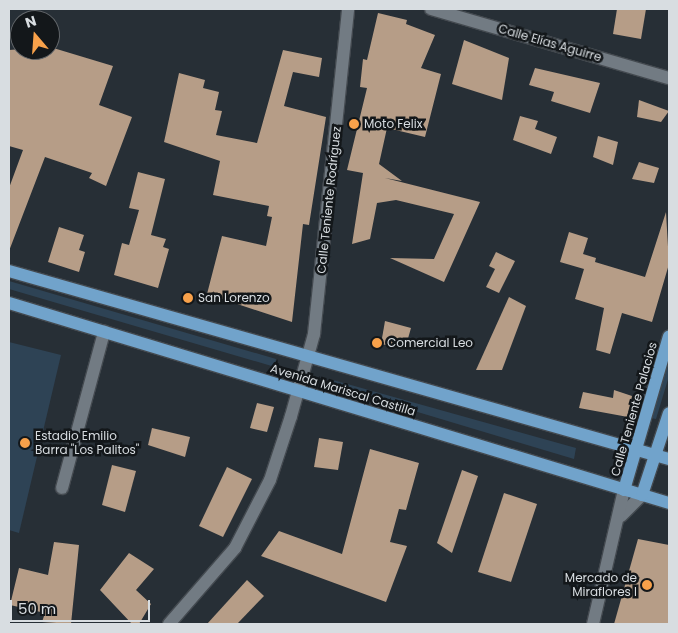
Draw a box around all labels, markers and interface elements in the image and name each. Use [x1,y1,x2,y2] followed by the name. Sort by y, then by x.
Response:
[10,10,60,60] north arrow
[23,11,39,33] text: N
[497,21,603,65] street label: Calle Elías Aguirre
[364,117,422,131] place label: Moto Felix
[348,118,360,130] marker: Moto Felix
[314,126,344,274] street label: Calle Teniente Rodríguez
[198,291,270,305] place label: San Lorenzo
[182,292,194,304] marker: San Lorenzo
[387,336,473,350] place label: Comercial Leo
[371,337,383,349] marker: Comercial Leo
[608,340,660,478] street label: Calle Teniente Palacios
[269,361,417,419] street label: Avenida Mariscal Castilla
[35,429,139,457] place label: Estadio Emilio Barra "Los Palitos"
[19,437,31,449] marker: Estadio Emilio Barra "Los Palitos"
[565,571,637,599] place label: Mercado de Miraflores I
[641,579,653,591] marker: Mercado de Miraflores I
[12,590,152,622] scale bar
[18,598,56,619] text: 50 m

